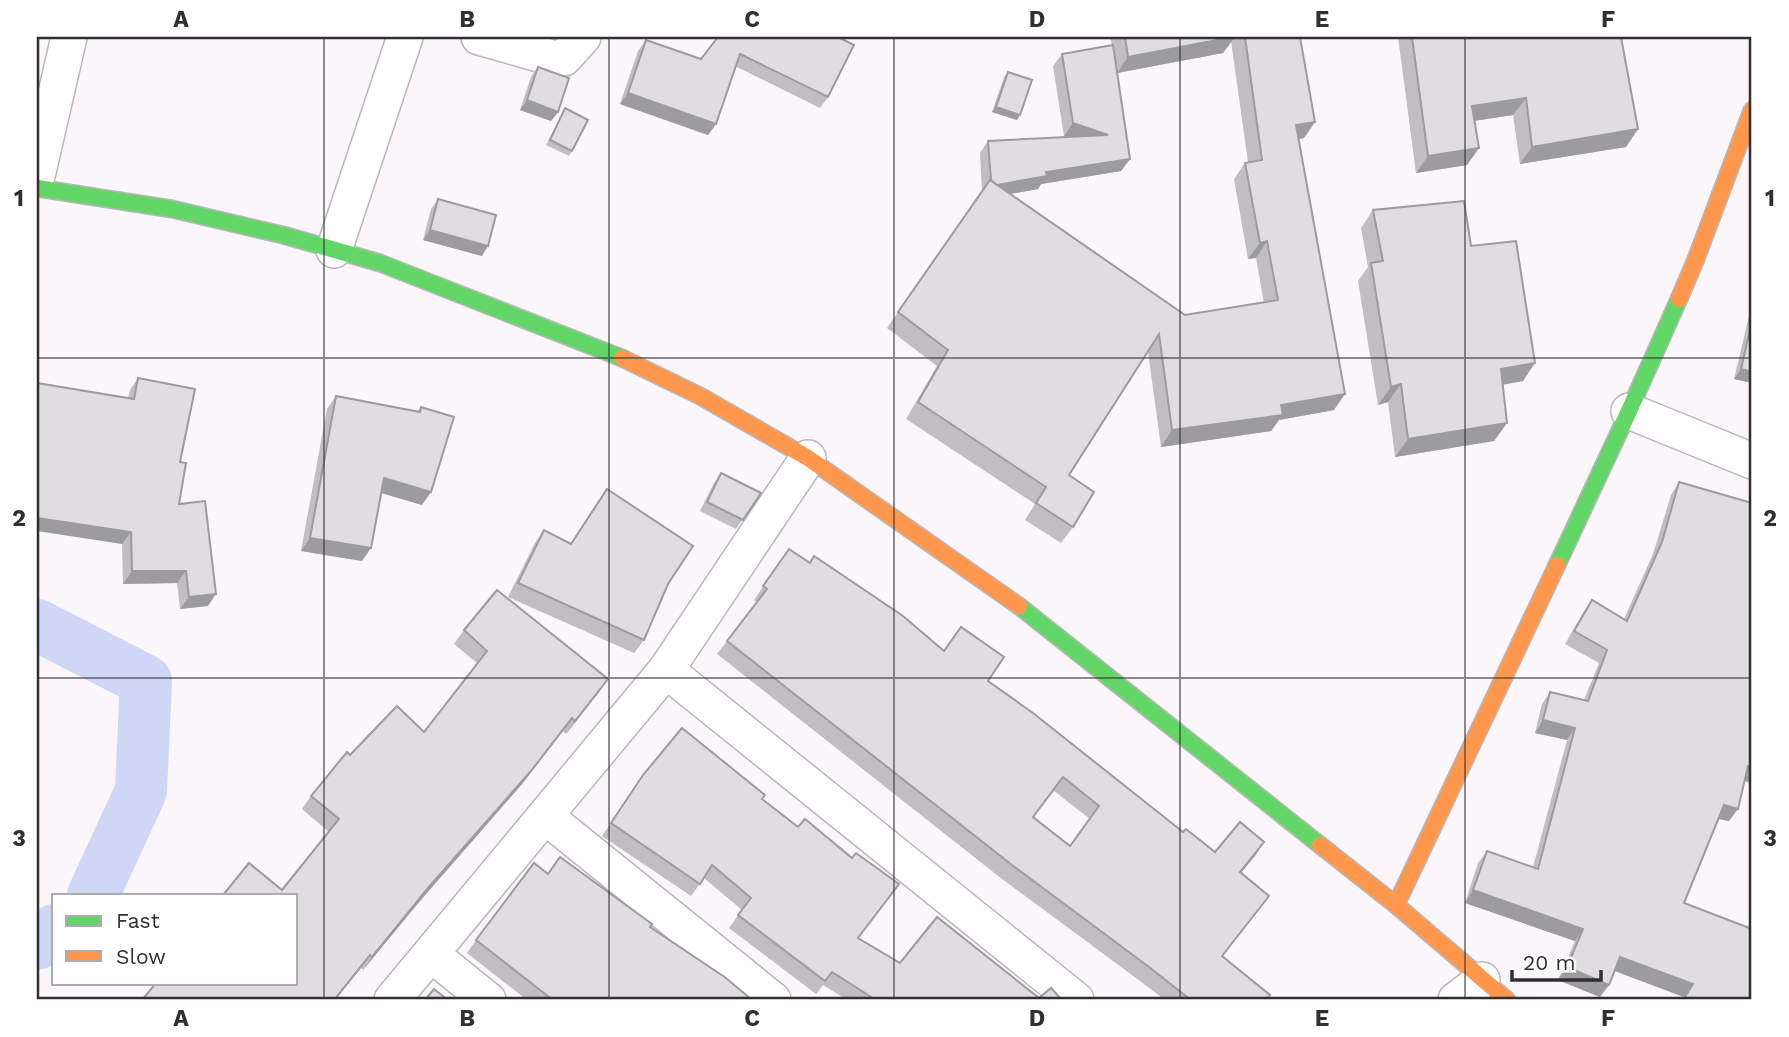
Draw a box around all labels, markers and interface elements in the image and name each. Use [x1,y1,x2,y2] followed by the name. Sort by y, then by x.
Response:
[173,6,189,33] text: A
[459,6,475,33] text: B
[744,6,760,33] text: C
[1029,6,1045,33] text: D
[1315,6,1329,33] text: E
[1601,6,1615,33] text: F
[14,185,24,212] text: 1
[1765,185,1775,212] text: 1
[12,505,26,532] text: 2
[1763,505,1777,532] text: 2
[12,825,26,852] text: 3
[1763,825,1777,852] text: 3
[52,894,298,984] legend
[116,908,160,933] text: Fast
[1512,939,1602,983] scale bar
[116,944,166,969] text: Slow
[1523,950,1575,975] text: 20 m
[173,1005,189,1032] text: A
[459,1005,475,1032] text: B
[744,1005,760,1032] text: C
[1029,1005,1045,1032] text: D
[1315,1005,1329,1032] text: E
[1601,1005,1615,1032] text: F

